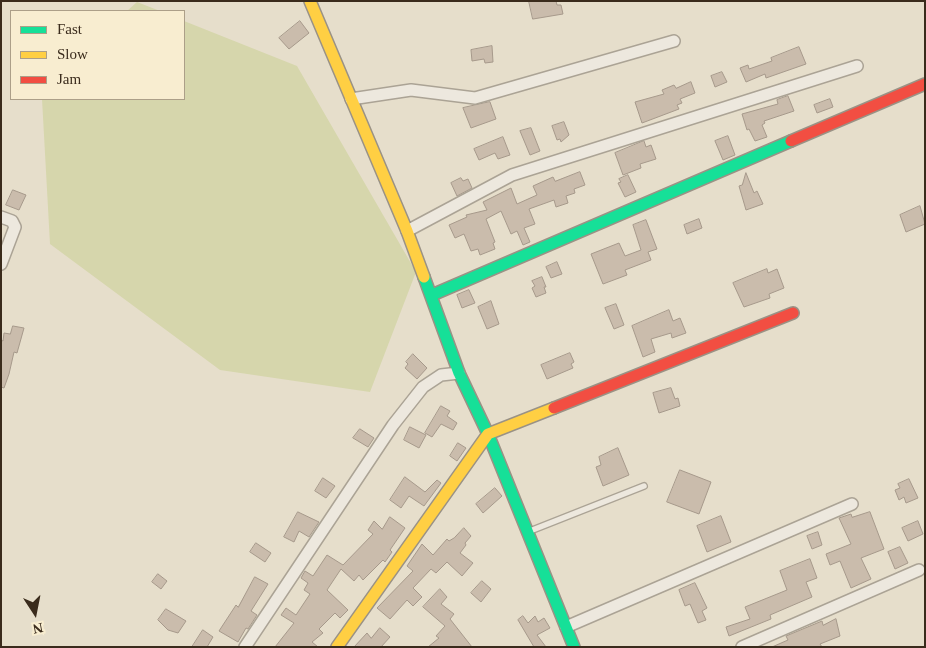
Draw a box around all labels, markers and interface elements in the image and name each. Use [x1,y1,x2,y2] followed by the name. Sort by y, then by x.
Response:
[10,10,185,100] legend
[57,21,82,37] text: Fast
[57,46,88,62] text: Slow
[57,71,81,87] text: Jam
[10,588,60,638] north arrow
[32,620,44,637] text: N

